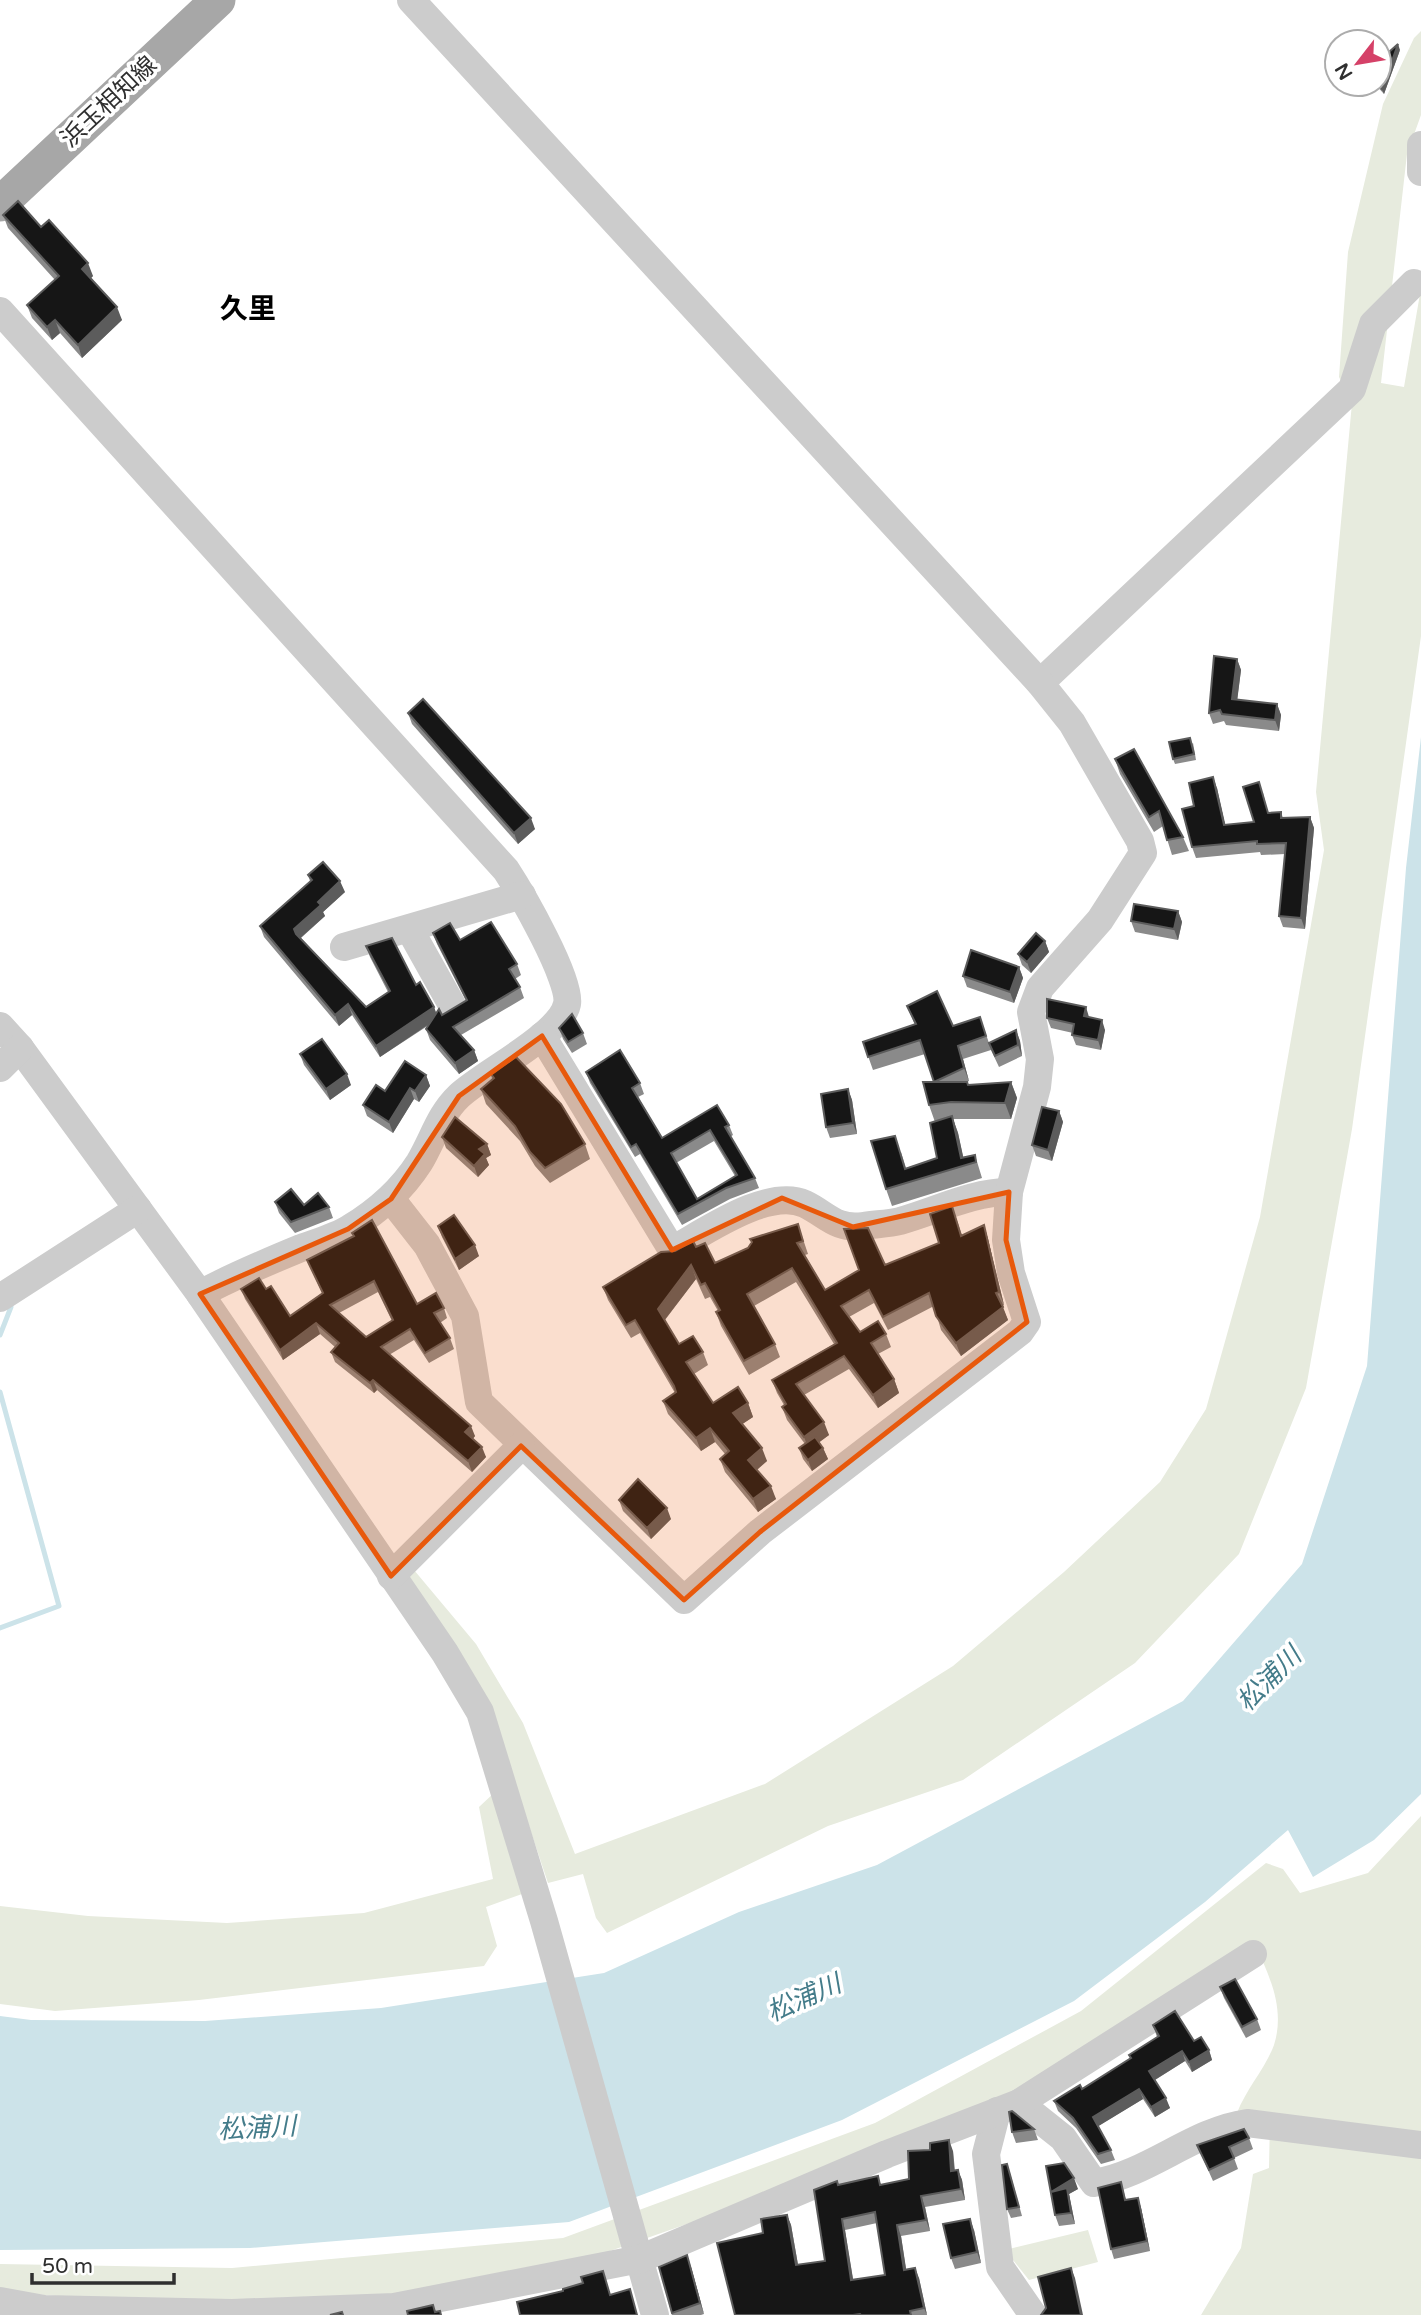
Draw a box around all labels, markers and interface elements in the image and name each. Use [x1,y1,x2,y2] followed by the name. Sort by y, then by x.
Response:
[1323,28,1393,98] north arrow
[55,50,163,154] street label: 浜玉相知線
[1331,59,1358,83] text: N
[220,292,276,326] district label: 久里
[1230,1638,1310,1718] water label: 松浦川
[762,1967,849,2028] water label: 松浦川
[217,2110,300,2146] water label: 松浦川
[32,2242,173,2286] scale bar
[42,2254,93,2279] text: 50 m

